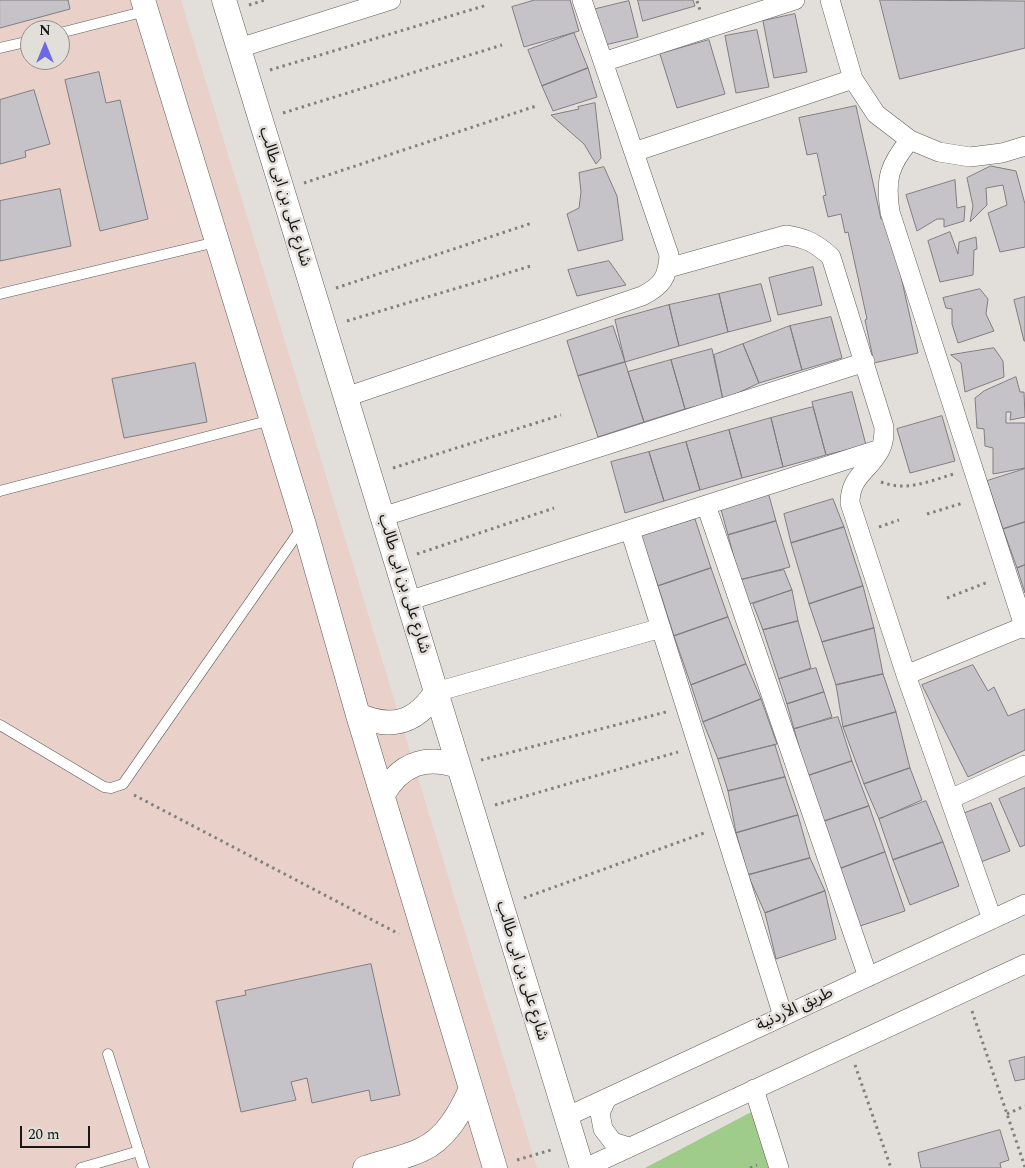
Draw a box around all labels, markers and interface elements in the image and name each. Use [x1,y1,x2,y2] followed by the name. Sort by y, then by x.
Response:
[20,20,70,70] north arrow
[39,20,51,41] text: N
[254,125,314,269] street label: شارع على بن ابى طالب
[373,512,433,656] street label: شارع على بن ابى طالب
[491,899,551,1043] street label: شارع على بن ابى طالب
[754,984,836,1036] street label: طريق الأردنية
[22,1116,92,1148] scale bar
[28,1123,60,1146] text: 20 m

